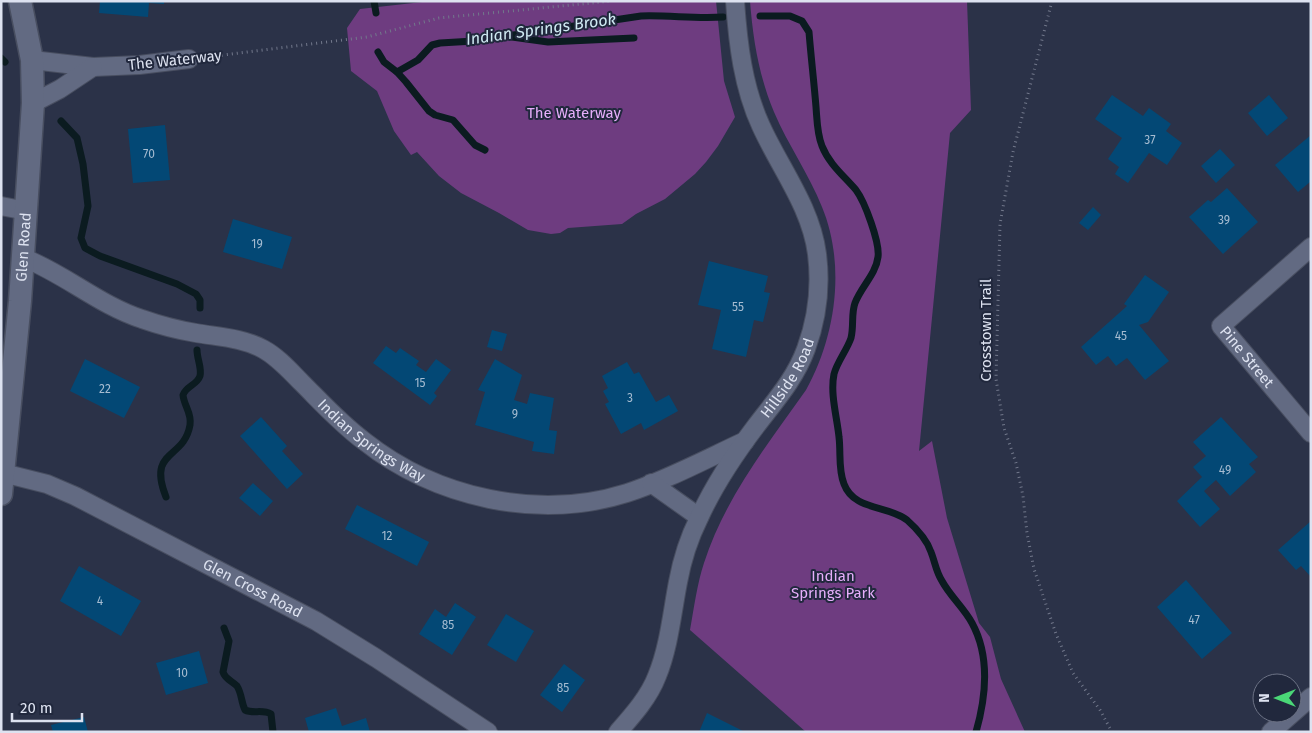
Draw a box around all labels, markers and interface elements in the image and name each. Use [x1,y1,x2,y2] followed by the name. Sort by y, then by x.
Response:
[465,9,618,49] water label: Indian Springs Brook
[127,46,223,74] street label: The Waterway
[527,104,622,122] park label: The Waterway
[1144,133,1156,147] house number: 37
[143,147,155,161] house number: 70
[12,212,35,282] street label: Glen Road
[1218,213,1230,227] house number: 39
[251,237,263,251] house number: 19
[977,278,995,381] street label: Crosstown Trail
[732,300,744,314] house number: 55
[1216,322,1278,392] street label: Pine Street
[1115,329,1127,343] house number: 45
[757,336,818,421] street label: Hillside Road
[414,376,426,390] house number: 15
[99,382,111,396] house number: 22
[627,391,633,405] house number: 3
[314,395,429,486] street label: Indian Springs Way
[512,407,518,421] house number: 9
[1219,463,1231,477] house number: 49
[381,529,393,543] house number: 12
[200,555,305,621] street label: Glen Cross Road
[791,567,875,602] park label: Indian Springs Park
[97,594,104,608] house number: 4
[1188,613,1200,627] house number: 47
[442,618,454,632] house number: 85
[176,666,188,680] house number: 10
[1252,673,1302,723] north arrow
[557,681,569,695] house number: 85
[12,690,82,722] scale bar
[1256,693,1273,703] text: N
[20,699,53,717] text: 20 m

